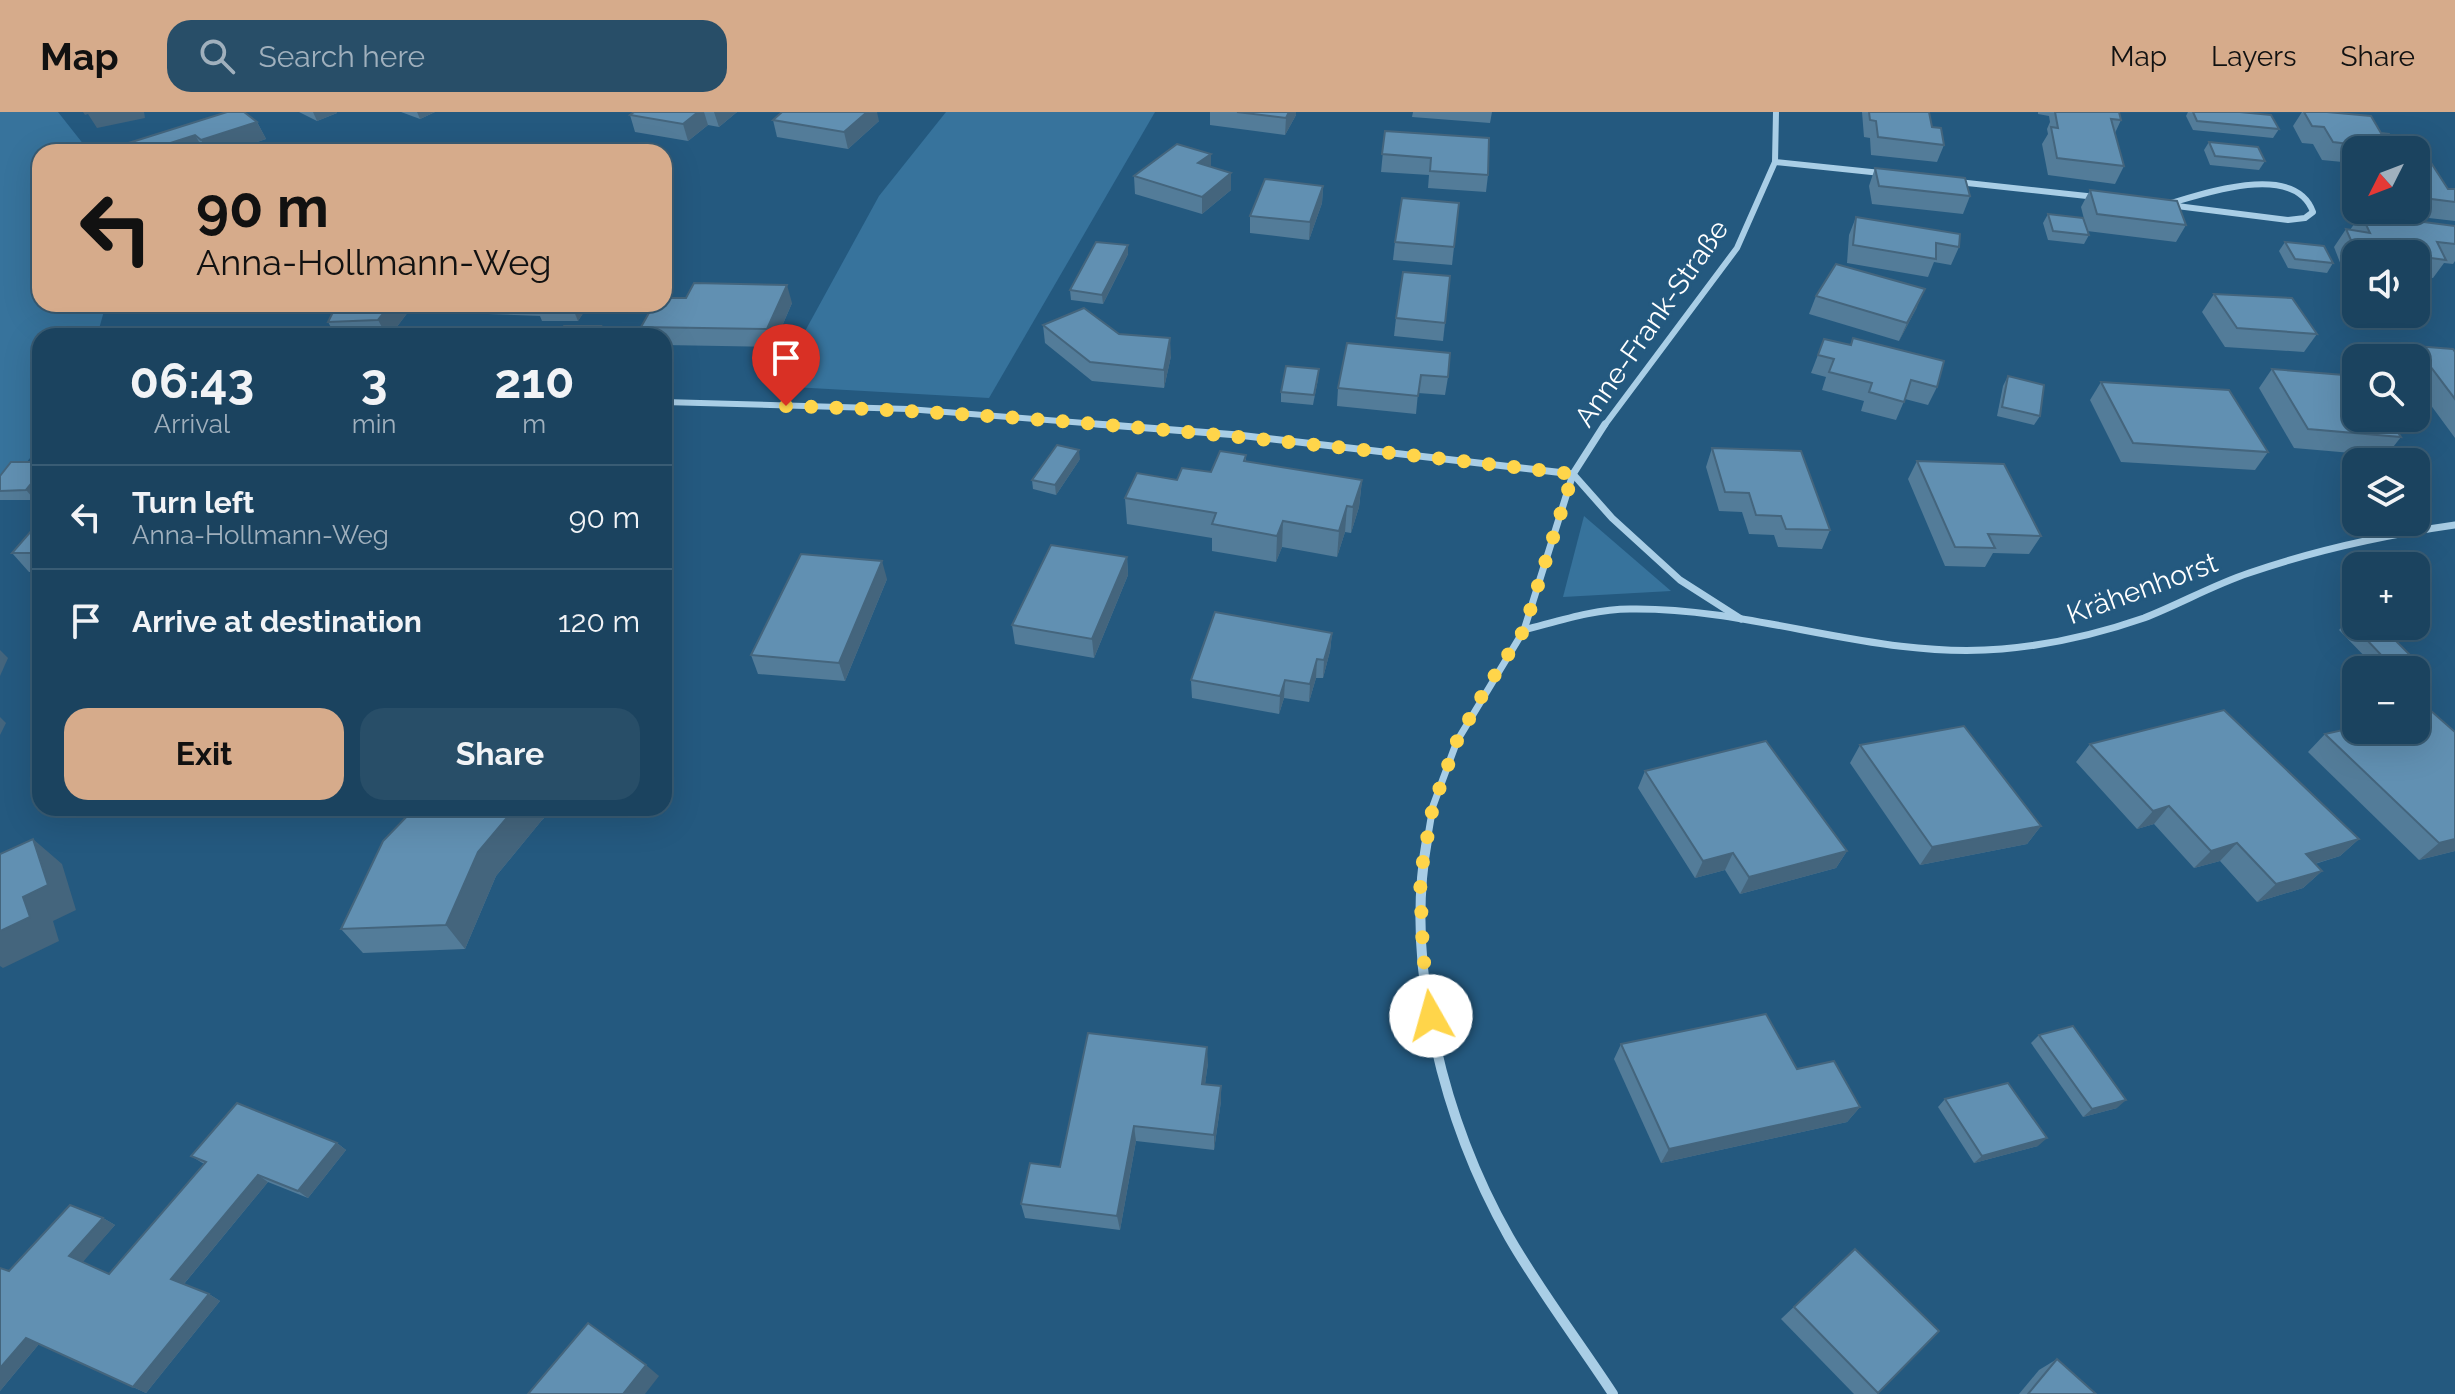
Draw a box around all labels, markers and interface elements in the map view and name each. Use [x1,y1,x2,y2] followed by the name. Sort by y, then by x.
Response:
[167,20,727,92] search box
[40,34,119,79] text: Map
[195,34,239,78] icon: search
[259,39,425,74] text: Search here
[2110,40,2167,73] text: Map
[2211,40,2297,73] text: Layers
[2341,40,2415,73] text: Share
[2342,136,2430,224] north arrow
[2342,136,2430,744] map controls
[196,174,329,240] text: 90 m
[64,176,168,280] icon: left
[1568,213,1735,433] street label: Anne-Frank-Straße
[2342,240,2430,328] button: sound
[196,241,552,283] text: Anna-Hollmann-Weg
[752,324,820,406] pin
[764,336,808,380] icon: arrive
[2342,344,2430,432] button: search
[130,353,254,409] text: 06:43
[361,353,388,409] text: 3
[494,353,574,409] text: 210
[154,409,230,439] text: Arrival
[352,409,397,439] text: min
[522,409,546,439] text: m
[2342,448,2430,536] button: layers
[132,485,254,520] text: Turn left
[64,495,108,539] icon: left
[569,500,640,535] text: 90 m
[132,520,389,550] text: Anna-Hollmann-Weg
[2062,546,2223,631] street label: Krähenhorst
[2342,552,2430,640] button: +
[64,599,108,643] icon: arrive
[132,604,422,639] text: Arrive at destination
[558,604,640,639] text: 120 m
[2342,656,2430,744] button: −
[64,708,344,800] button: Exit
[360,708,640,800] button: Share
[1389,974,1473,1058] position arrow

